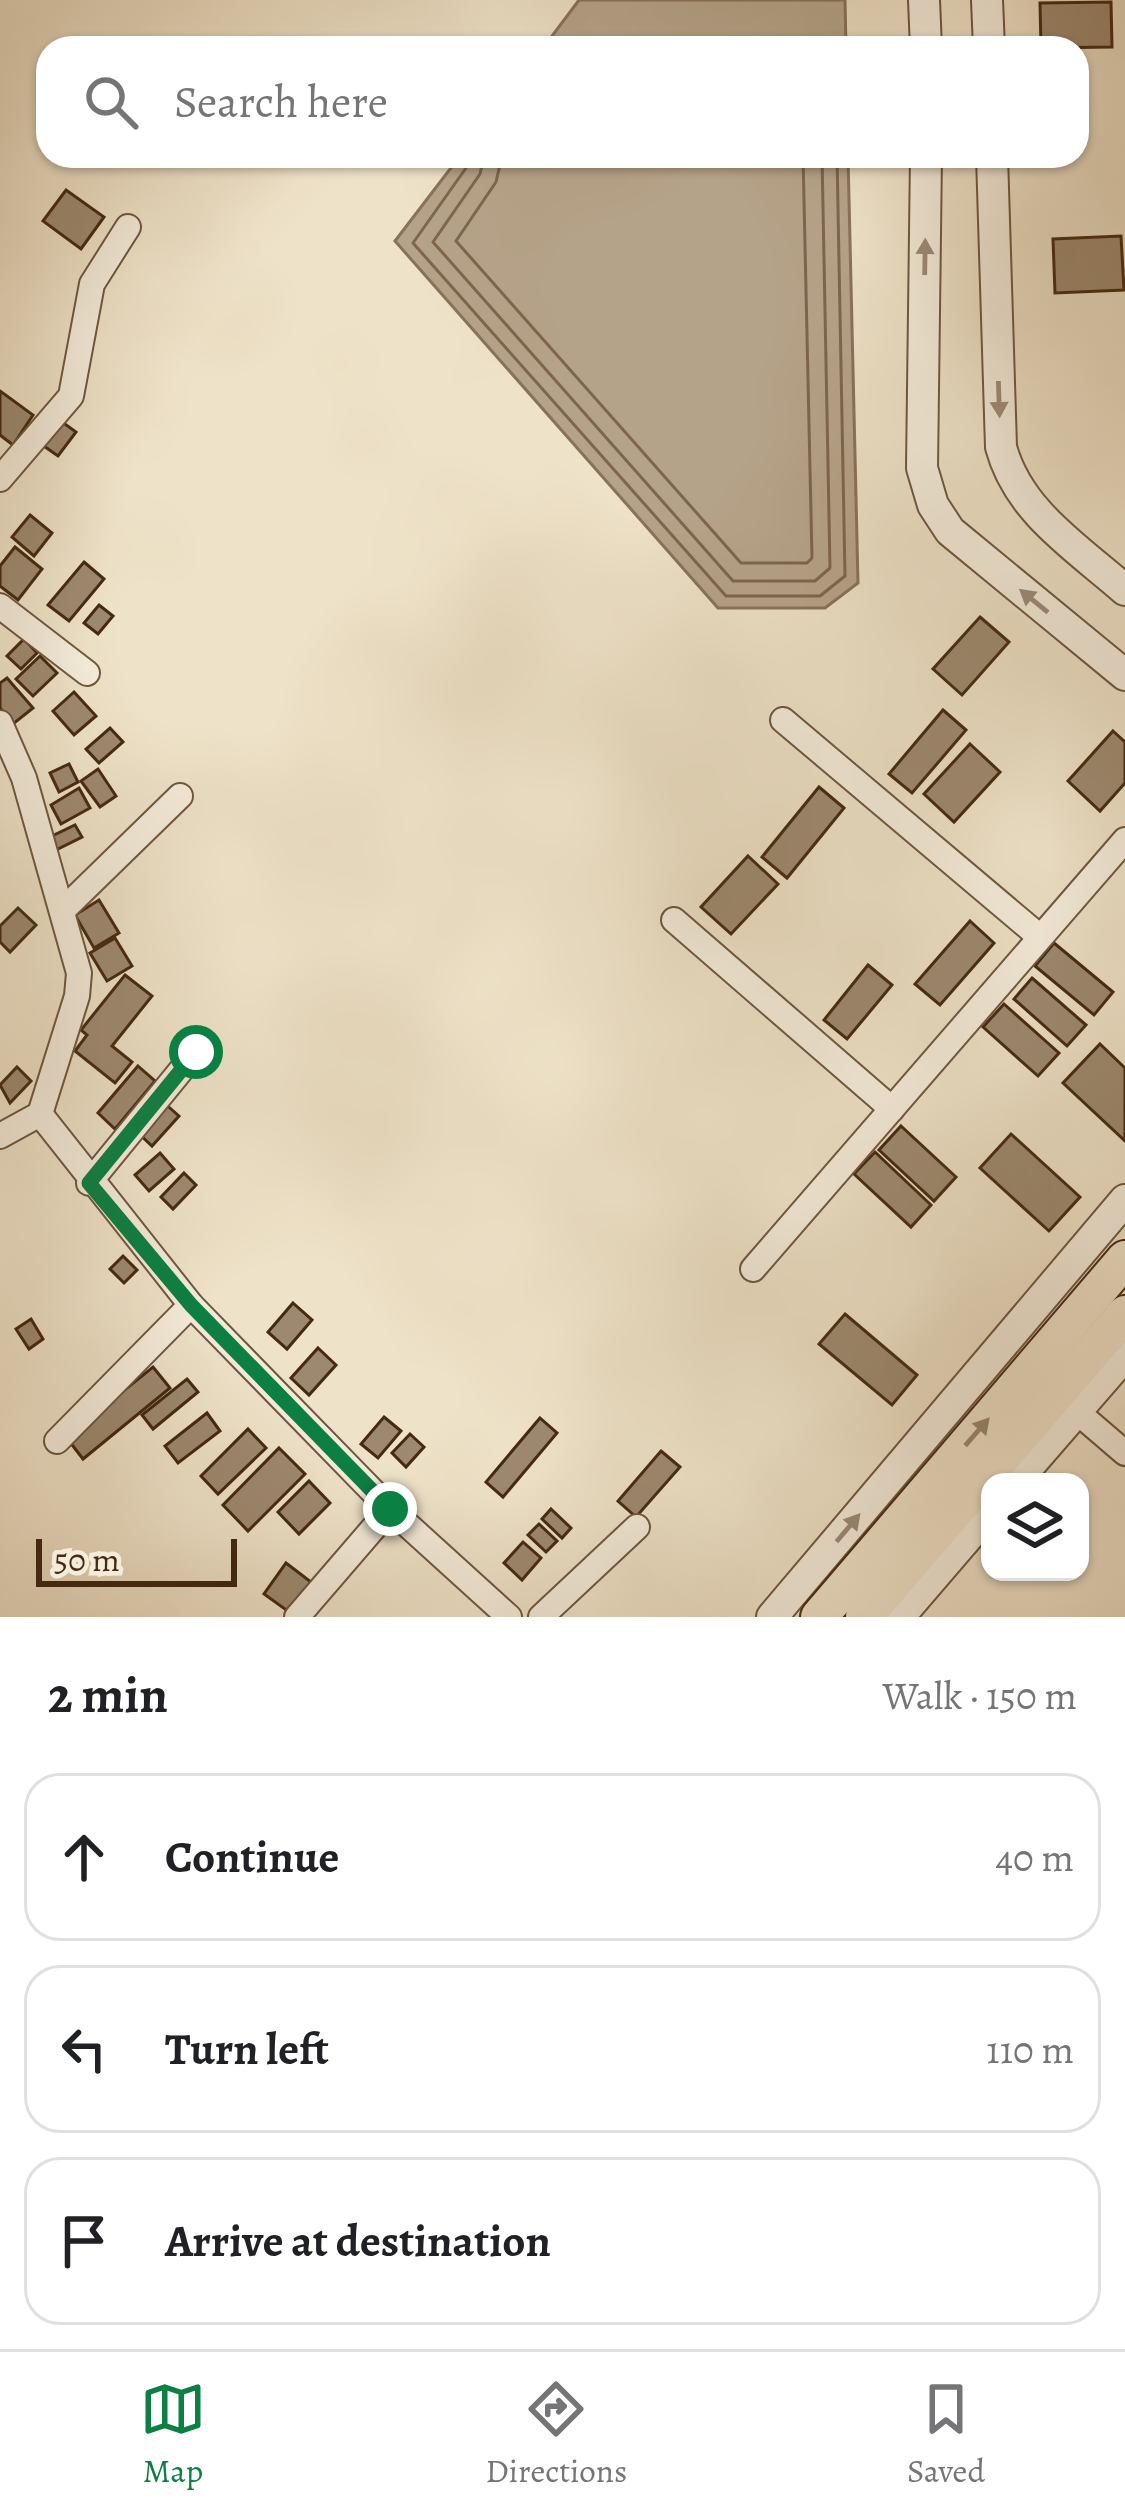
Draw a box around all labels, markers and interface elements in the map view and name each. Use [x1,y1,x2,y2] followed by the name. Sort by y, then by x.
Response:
[36,36,1089,168] search box
[78,69,144,135] icon: search
[174,71,388,133] text: Search here
[915,237,934,275] one-way arrow
[990,381,1009,419] one-way arrow
[1019,589,1049,615] one-way arrow
[169,1025,223,1079] route start
[963,1417,990,1447] one-way arrow
[981,1473,1089,1581] map controls
[981,1473,1089,1581] button: layers
[363,1482,417,1536] route end
[834,1513,860,1543] one-way arrow
[36,1533,237,1586] scale bar
[54,1537,120,1582] text: 50 m
[48,1660,168,1730] text: 2 min
[882,1669,1077,1722] text: Walk · 150 m
[51,1824,117,1890] icon: ahead
[165,1826,339,1888] text: Continue
[995,1831,1074,1884] text: 40 m
[51,2016,117,2082] icon: left
[165,2018,329,2080] text: Turn left
[986,2023,1074,2076] text: 110 m
[51,2208,117,2274] icon: arrive
[165,2210,551,2272] text: Arrive at destination
[140,2376,206,2493] tab: Map
[486,2376,627,2493] tab: Directions
[907,2376,985,2493] tab: Saved

